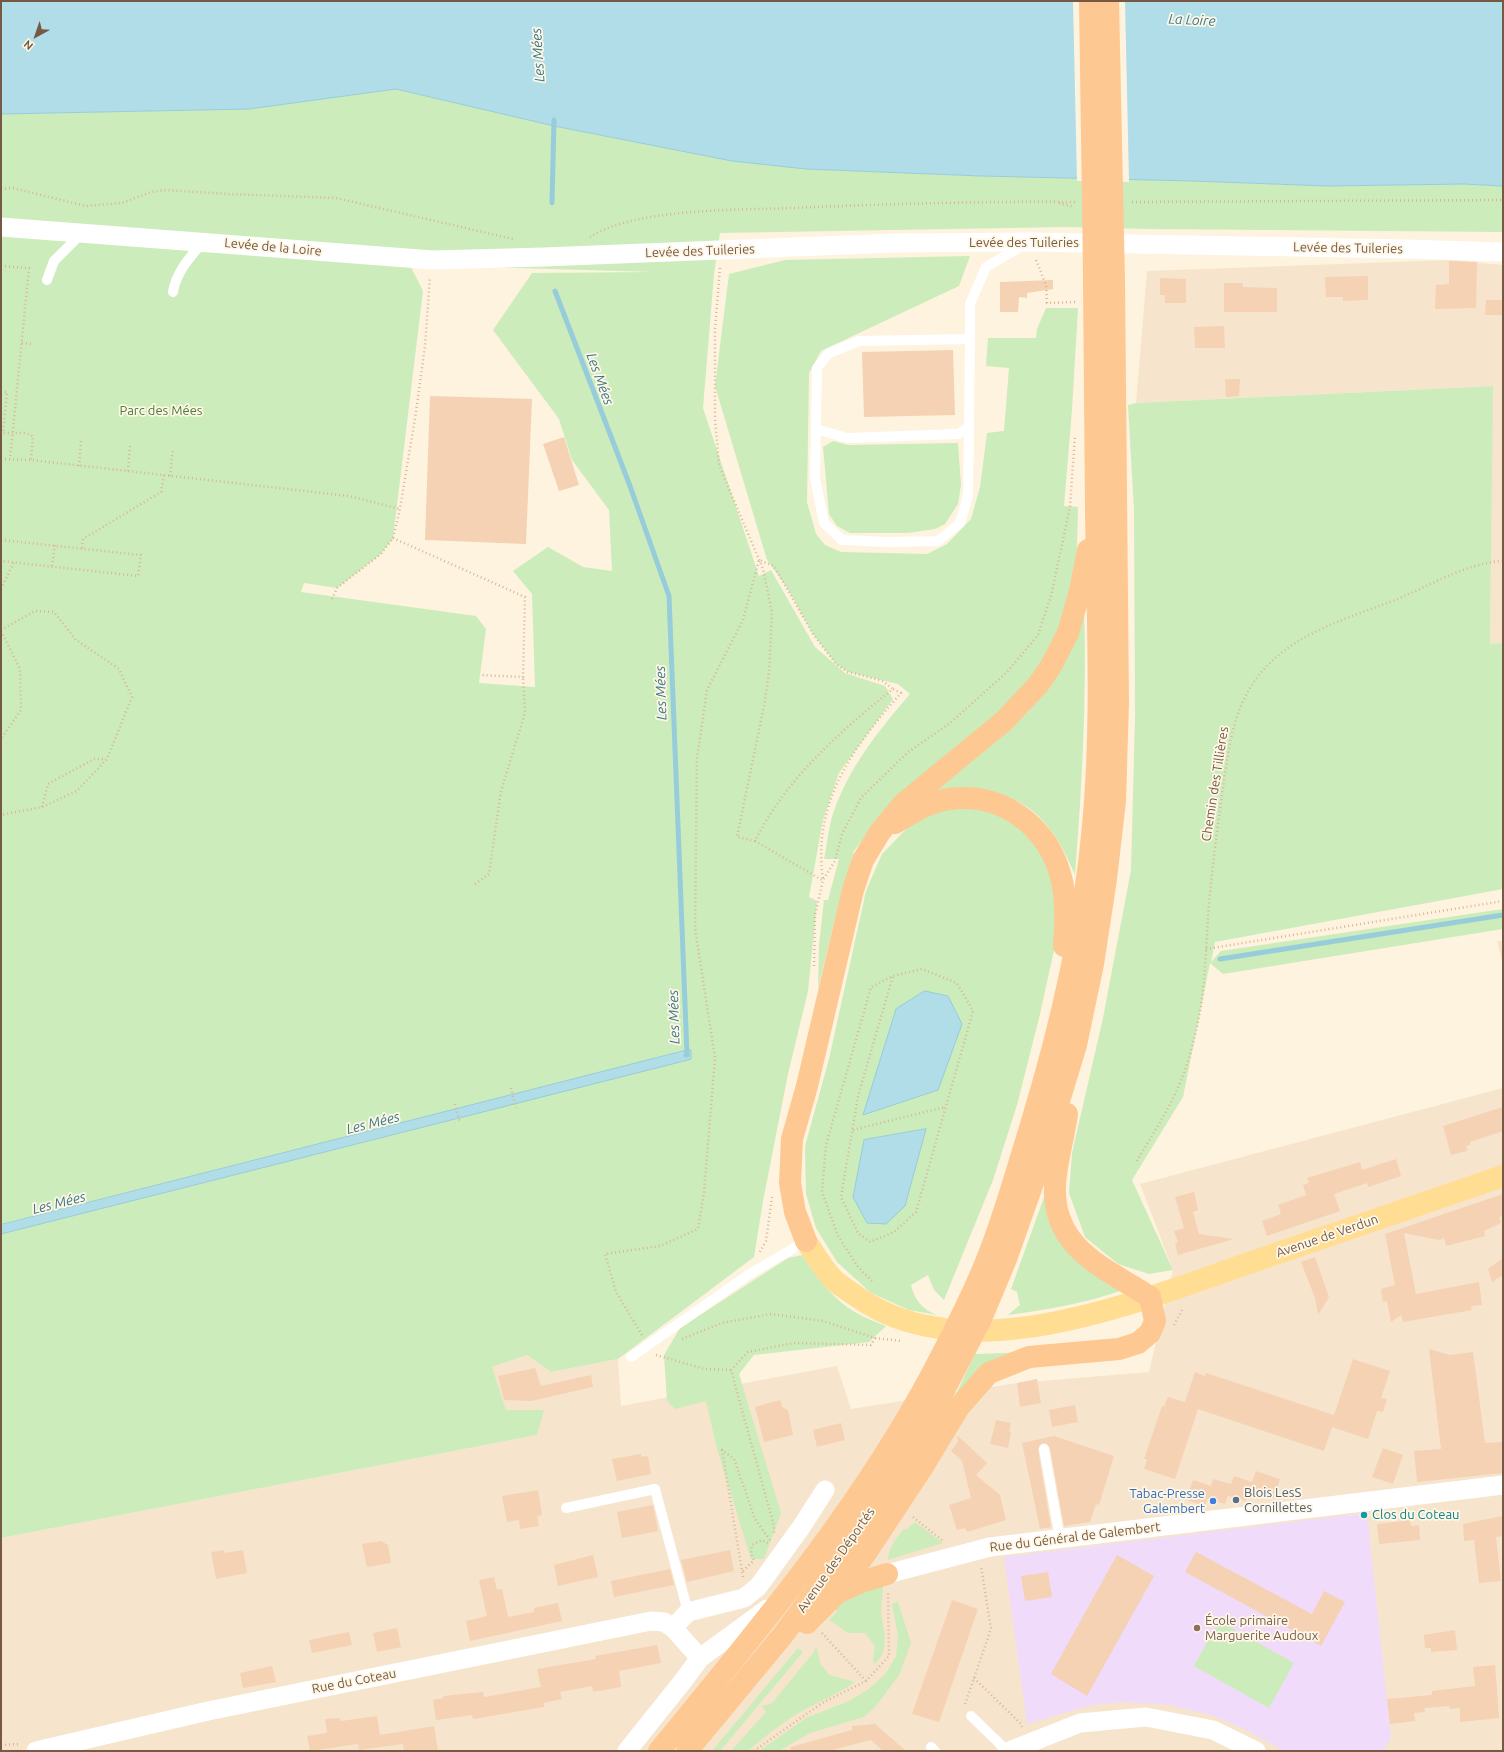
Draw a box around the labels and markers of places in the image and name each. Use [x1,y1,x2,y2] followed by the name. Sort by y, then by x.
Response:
[1244,1485,1312,1516] place label: Blois LesS Cornillettes
[1129,1486,1205,1517] place label: Tabac-Presse Galembert
[1231,1495,1241,1505] marker: Blois LesS Cornillettes
[1208,1496,1218,1506] marker: Tabac-Presse Galembert
[1372,1507,1460,1523] place label: Clos du Coteau
[1359,1510,1369,1520] marker: Clos du Coteau
[1205,1613,1318,1644] place label: École primaire Marguerite Audoux
[1192,1623,1202,1633] marker: École primaire Marguerite Audoux

